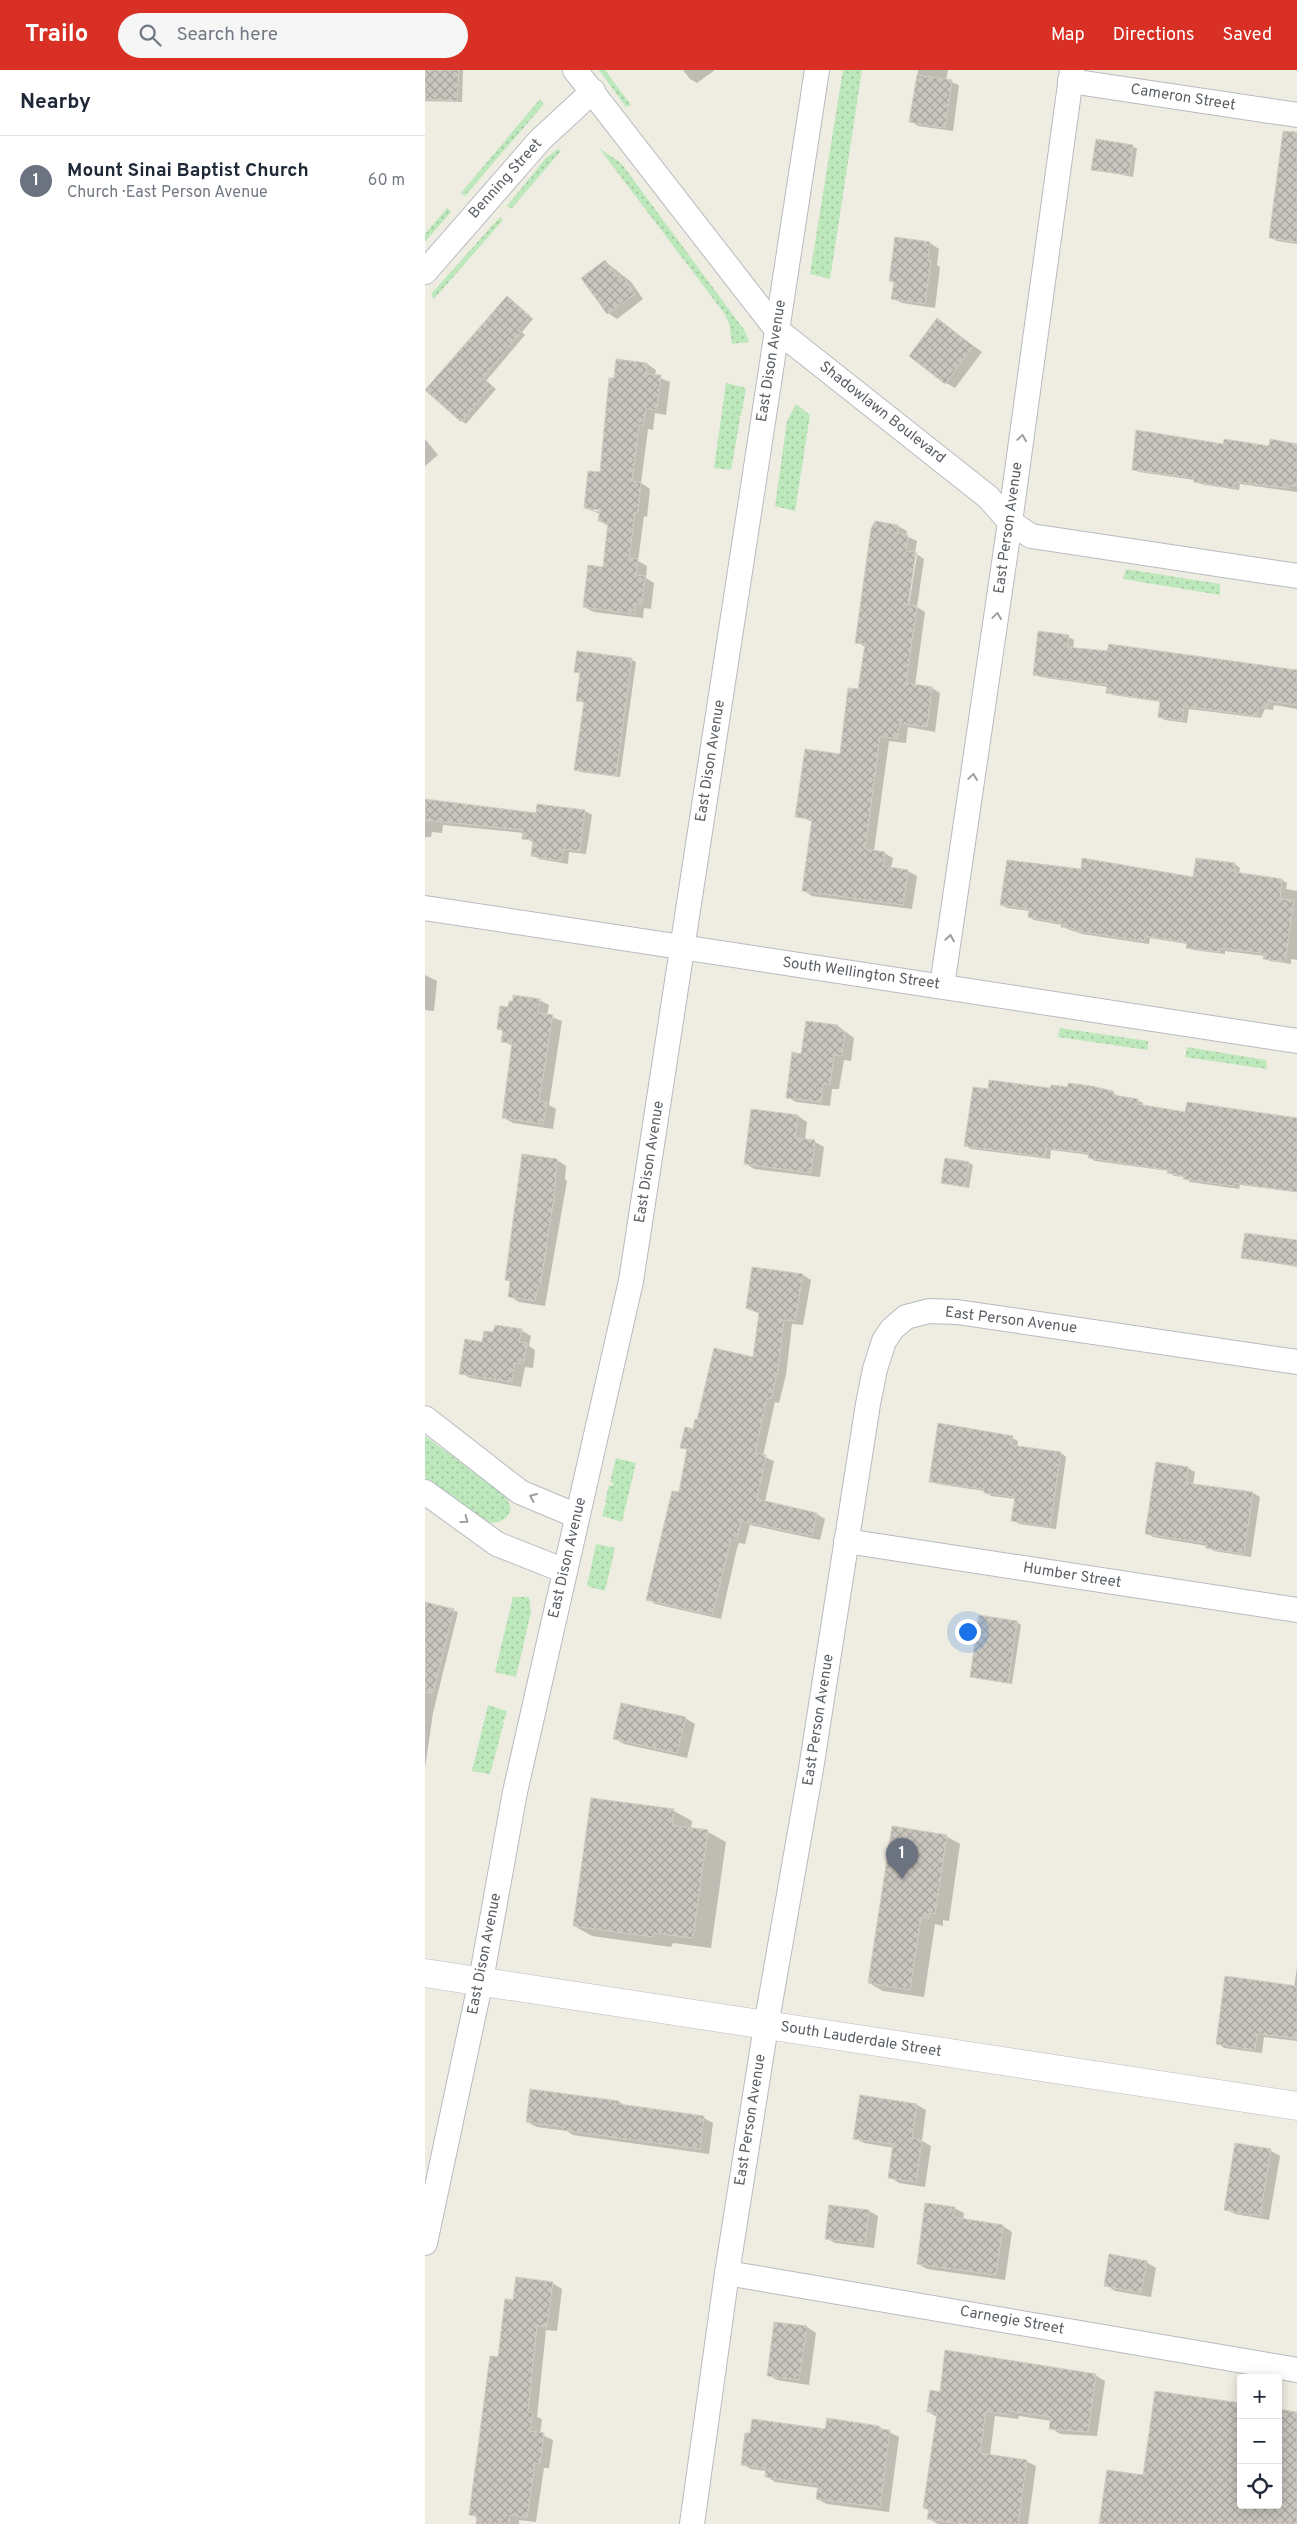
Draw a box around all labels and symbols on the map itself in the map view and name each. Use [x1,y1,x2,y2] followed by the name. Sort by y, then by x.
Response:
[1129,80,1237,116] street label: Cameron Street
[465,135,547,223] street label: Benning Street
[753,298,791,424] street label: East Dison Avenue
[815,358,949,468] street label: Shadowlawn Boulevard
[1016,433,1026,442] one-way arrow
[990,461,1028,595] street label: East Person Avenue
[991,612,1001,620] one-way arrow
[692,698,730,824] street label: East Dison Avenue
[967,772,978,780] one-way arrow
[944,933,954,942] one-way arrow
[781,954,941,994] street label: South Wellington Street
[631,1099,669,1225] street label: East Dison Avenue
[944,1303,1078,1339] street label: East Person Avenue
[529,1493,537,1503] one-way arrow
[545,1496,591,1620] street label: East Dison Avenue
[459,1514,469,1523] one-way arrow
[1021,1559,1123,1593] street label: Humber Street
[955,1619,981,1645] your location
[799,1653,839,1787] street label: East Person Avenue
[886,1838,918,1879] pin: 1
[464,1892,506,2016] street label: East Dison Avenue
[779,2018,943,2062] street label: South Lauderdale Street
[731,2053,771,2187] street label: East Person Avenue
[958,2302,1066,2340] street label: Carnegie Street

